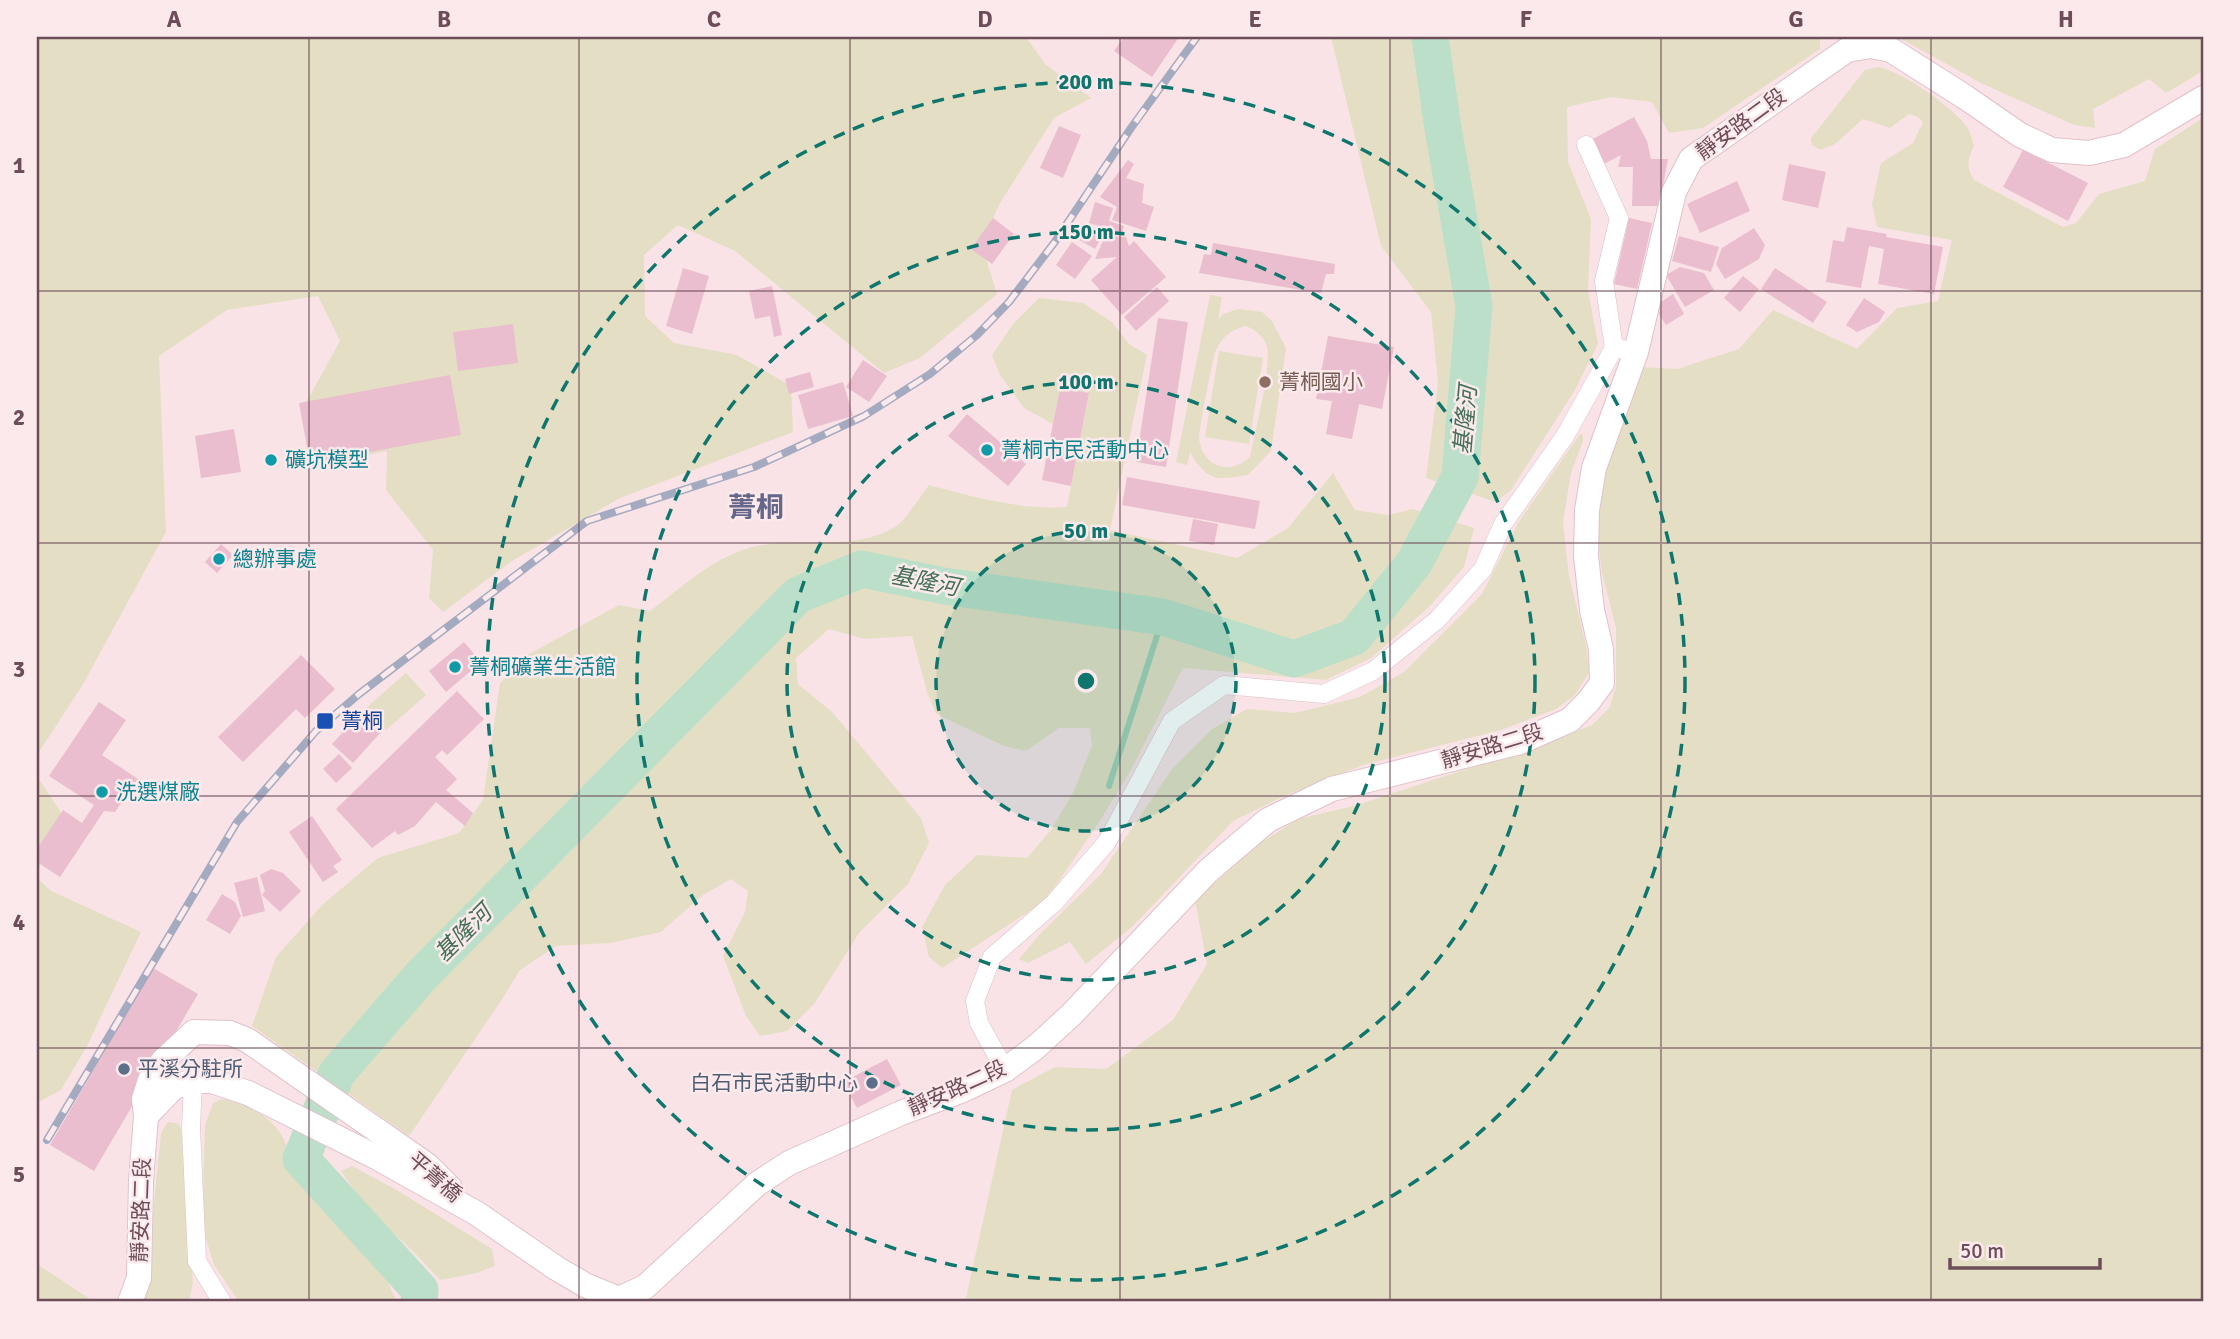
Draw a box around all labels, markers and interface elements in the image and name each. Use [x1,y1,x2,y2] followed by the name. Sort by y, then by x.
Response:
[167,5,182,34] text: A
[437,5,451,34] text: B
[707,5,721,34] text: C
[977,5,993,34] text: D
[1248,5,1262,34] text: E
[1520,5,1532,34] text: F
[1788,5,1804,34] text: G
[2058,5,2074,34] text: H
[1058,69,1114,95] text: 200 m
[1691,83,1791,165] street label: 靜安路二段
[13,151,25,180] text: 1
[1058,219,1114,245] text: 150 m
[1058,369,1114,395] text: 100 m
[1279,369,1363,395] place label: 菁桐國小
[1257,374,1273,390] marker: 菁桐國小
[1448,380,1483,456] water label: 基隆河
[13,403,25,432] text: 2
[1001,437,1169,463] place label: 菁桐市民活動中心
[979,442,995,458] marker: 菁桐市民活動中心
[285,447,369,473] place label: 礦坑模型
[263,452,279,468] marker: 礦坑模型
[728,491,784,525] district label: 菁桐
[1064,518,1108,544] text: 50 m
[233,546,317,572] place label: 總辦事處
[211,551,227,567] marker: 總辦事處
[888,561,965,603] water label: 基隆河
[469,654,616,680] place label: 菁桐礦業生活館
[13,655,25,684] text: 3
[447,659,463,675] marker: 菁桐礦業生活館
[1074,669,1098,693] centre of rings
[341,708,383,734] place label: 菁桐
[315,711,335,731] marker: 菁桐
[1438,718,1546,774] street label: 靜安路二段
[116,779,200,805] place label: 洗選煤廠
[94,784,110,800] marker: 洗選煤廠
[429,896,501,968] water label: 基隆河
[13,908,25,937] text: 4
[904,1055,1010,1121] street label: 靜安路二段
[138,1056,243,1082] place label: 平溪分駐所
[116,1061,132,1077] marker: 平溪分駐所
[690,1070,858,1096] place label: 白石市民活動中心
[864,1075,880,1091] marker: 白石市民活動中心
[403,1147,467,1207] street label: 平菁橋
[126,1157,156,1263] street label: 靜安路二段
[13,1160,25,1189] text: 5
[1950,1227,2100,1271] scale bar
[1960,1238,2004,1264] text: 50 m

